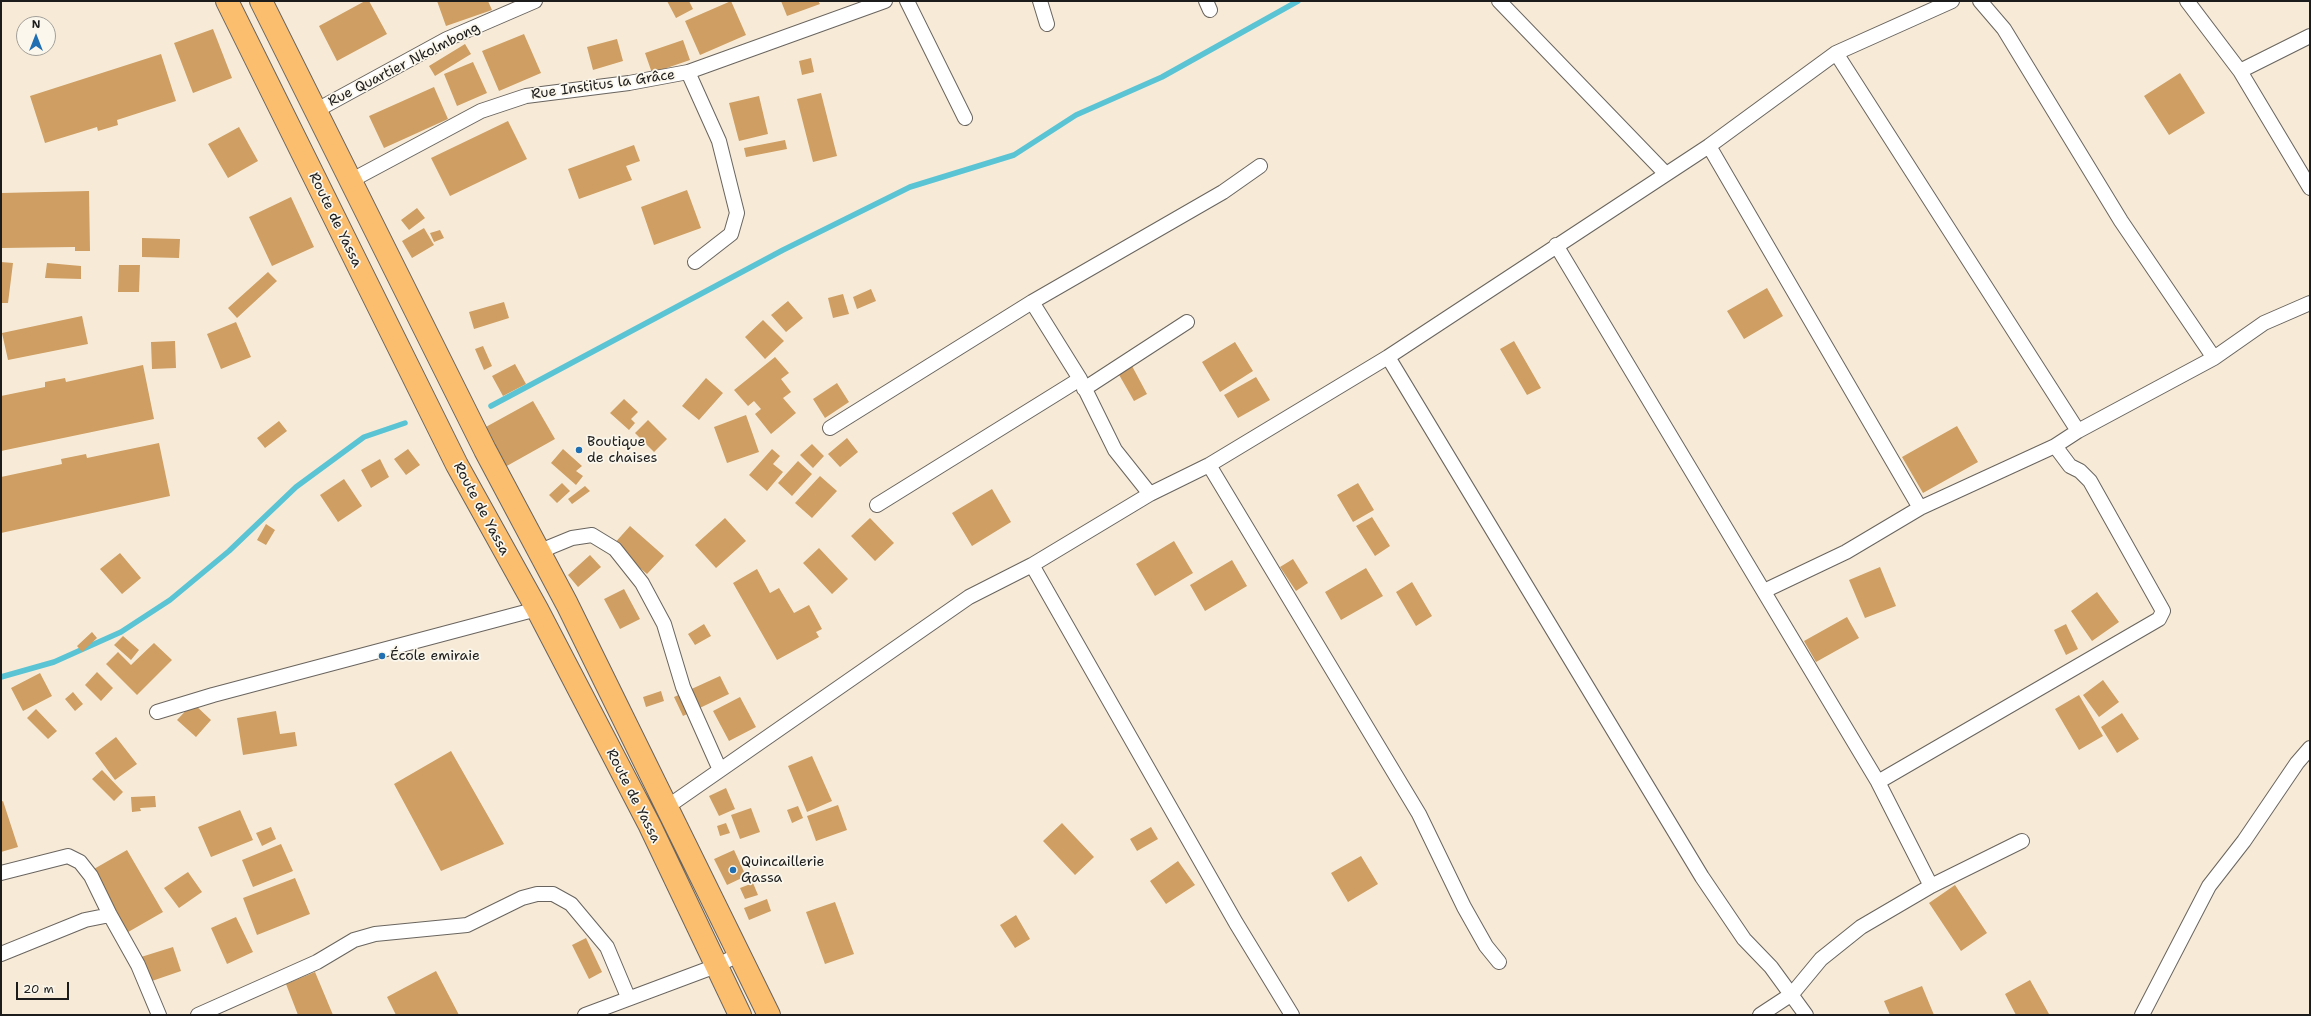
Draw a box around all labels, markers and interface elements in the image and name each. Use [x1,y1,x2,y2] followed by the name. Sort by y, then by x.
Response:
[16,16,56,56] north arrow
[32,17,40,32] text: N
[325,19,483,111] street label: Rue Quartier Nkolmbong
[530,67,676,103] street label: Rue Institus la Grâce
[305,170,365,270] street label: Route de Yassa
[587,434,658,466] place label: Boutique de chaises
[574,445,584,455] marker: Boutique de chaises
[449,459,513,559] street label: Route de Yassa
[390,648,480,664] place label: École emiraie
[377,651,387,661] marker: École emiraie
[602,746,664,846] street label: Route de Yassa
[741,854,824,886] place label: Quincaillerie Gassa
[728,865,738,875] marker: Quincaillerie Gassa
[18,974,71,1000] scale bar
[23,981,54,997] text: 20 m

